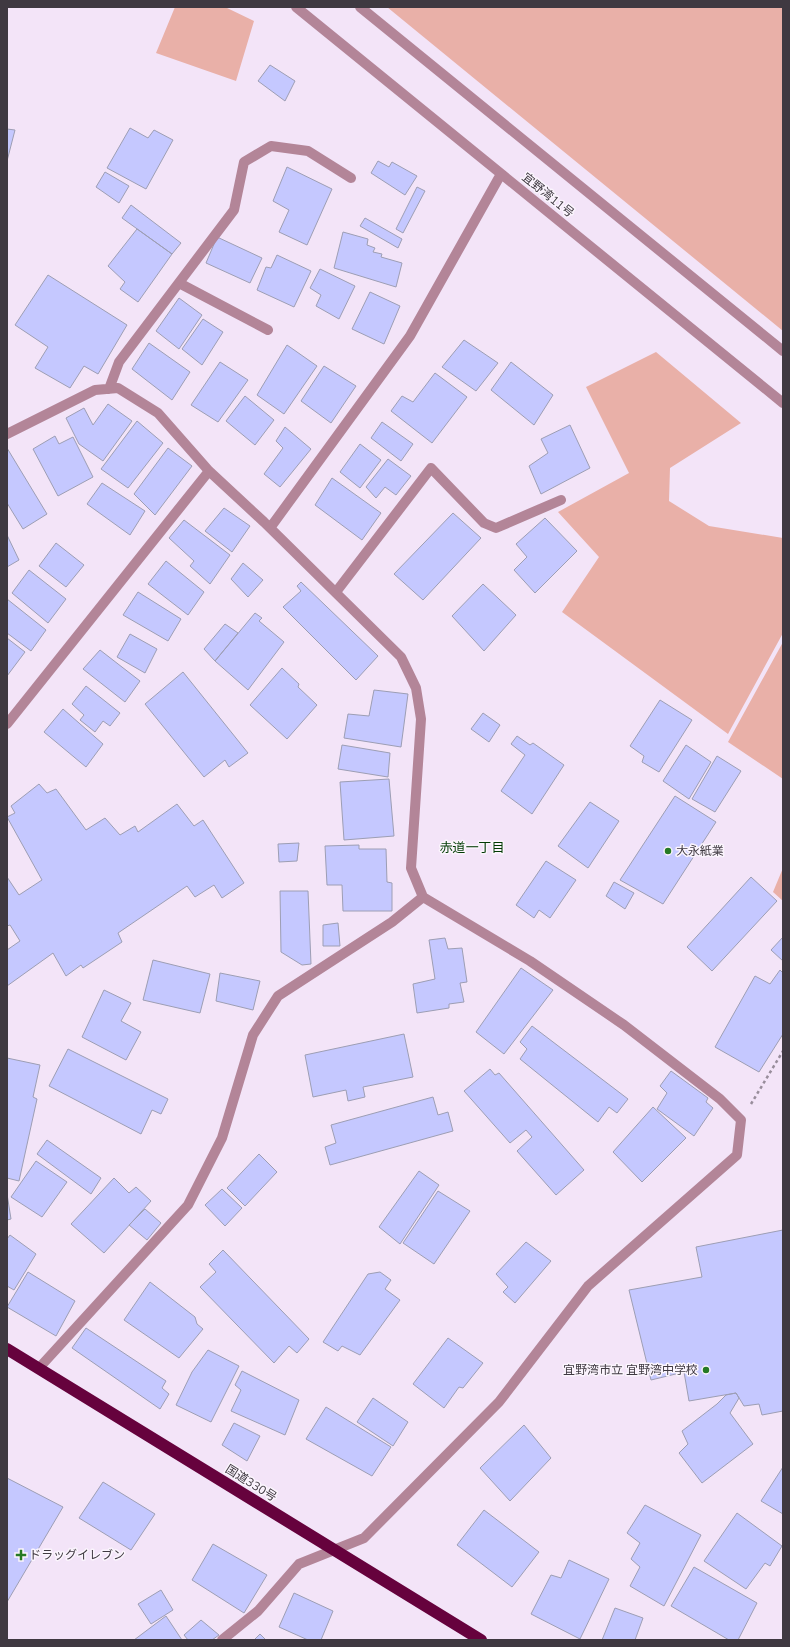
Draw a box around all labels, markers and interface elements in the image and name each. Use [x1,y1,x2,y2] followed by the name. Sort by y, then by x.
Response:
[519,169,577,221] street label: 宜野湾11号
[439,839,505,857] district label: 赤道一丁目
[676,843,724,859] place label: 大永紙業
[663,846,673,856] marker: 大永紙業
[563,1362,698,1378] place label: 宜野湾市立 宜野湾中学校
[701,1365,711,1375] marker: 宜野湾市立 宜野湾中学校
[222,1461,280,1505] street label: 国道330号
[29,1547,125,1563] place label: ドラッグイレブン
[16,1550,26,1560] marker: ドラッグイレブン

